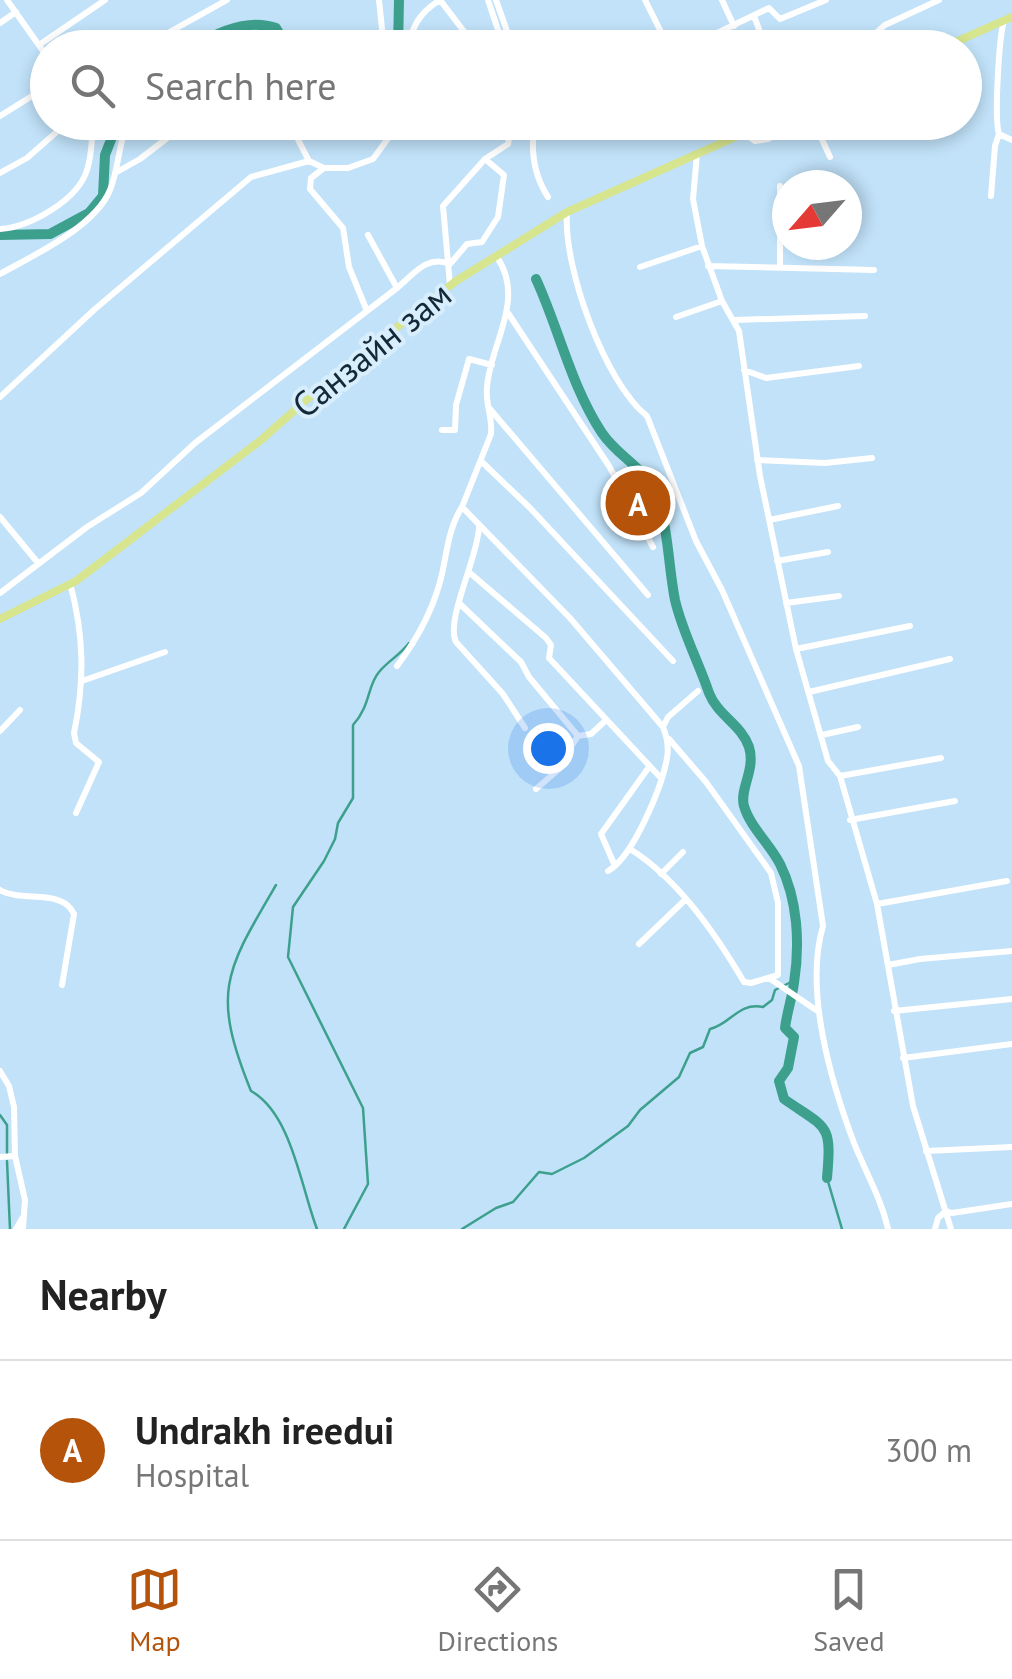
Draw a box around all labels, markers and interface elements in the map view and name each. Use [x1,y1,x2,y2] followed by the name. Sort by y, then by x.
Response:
[30,30,982,140] search box
[65,58,120,113] icon: search
[145,61,337,110] text: Search here
[772,170,862,260] north arrow
[282,271,460,427] street label: Санзайн зам
[606,466,670,540] pin: A
[523,723,574,774] your location
[40,1267,167,1322] text: Nearby
[135,1405,394,1454] text: Undrakh ireedui
[63,1429,82,1471] text: A
[885,1429,972,1471] text: 300 m
[135,1454,249,1496] text: Hospital
[127,1562,182,1659] tab: Map
[437,1562,558,1659] tab: Directions
[813,1562,885,1659] tab: Saved

